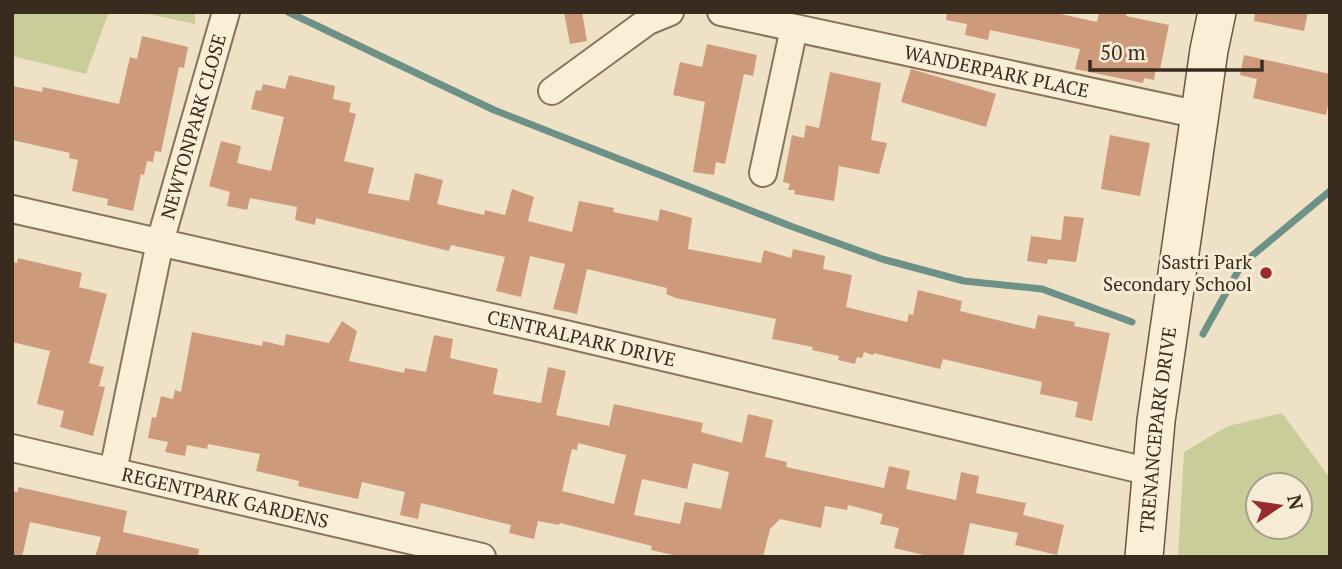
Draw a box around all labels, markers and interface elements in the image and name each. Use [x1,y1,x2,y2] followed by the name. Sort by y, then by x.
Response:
[1090,28,1262,72] scale bar
[154,31,231,222] street label: NEWTONPARK CLOSE
[1100,38,1146,66] text: 50 m
[902,39,1092,103] street label: WANDERPARK PLACE
[1103,249,1252,296] place label: Sastri Park Secondary School
[1258,265,1274,281] marker: Sastri Park Secondary School
[485,304,678,372] street label: CENTRALPARK DRIVE
[1133,325,1181,534] street label: TRENANCEPARK DRIVE
[119,461,331,533] street label: REGENTPARK GARDENS
[1244,471,1314,541] north arrow
[1282,492,1310,512] text: N

